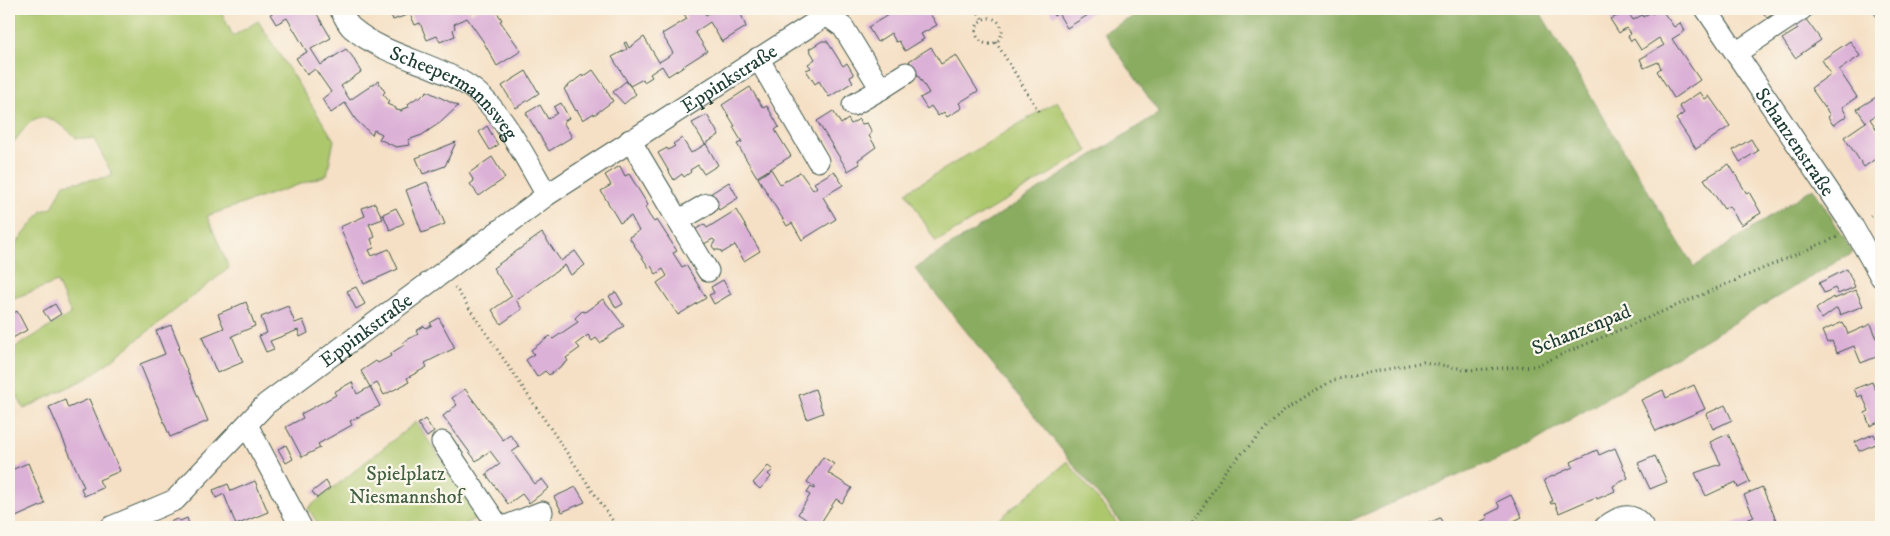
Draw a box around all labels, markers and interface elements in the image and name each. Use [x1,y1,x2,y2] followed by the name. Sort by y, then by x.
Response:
[677,39,782,119] street label: Eppinkstraße
[386,41,523,145] street label: Scheepermannsweg
[1749,84,1840,201] street label: Schanzenstraße
[315,288,418,374] street label: Eppinkstraße
[1528,299,1635,362] street label: Schanzenpad
[349,462,466,510] park label: Spielplatz Niesmannshof

